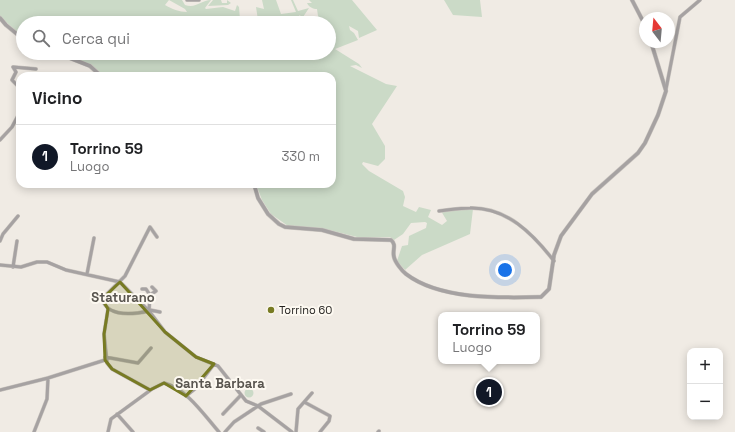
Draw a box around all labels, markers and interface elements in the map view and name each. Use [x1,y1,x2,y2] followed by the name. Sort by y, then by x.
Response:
[639,12,675,48] north arrow
[16,16,336,60] search box
[30,27,52,49] icon: search
[62,29,130,48] text: Cerca qui
[32,87,82,109] text: Vicino
[70,139,143,158] text: Torrino 59
[42,148,48,165] text: 1
[281,148,320,165] text: 330 m
[70,158,109,175] text: Luogo
[495,260,515,280] your location
[91,289,155,306] district label: Staturano
[279,303,332,317] place label: Torrino 60
[266,305,276,315] marker: Torrino 60
[438,312,540,364] popup
[453,320,525,339] text: Torrino 59
[453,339,492,356] text: Luogo
[687,348,723,420] map controls
[687,348,723,384] button: +
[175,375,265,392] district label: Santa Barbara
[476,377,502,407] pin: 1
[687,384,723,420] button: −

